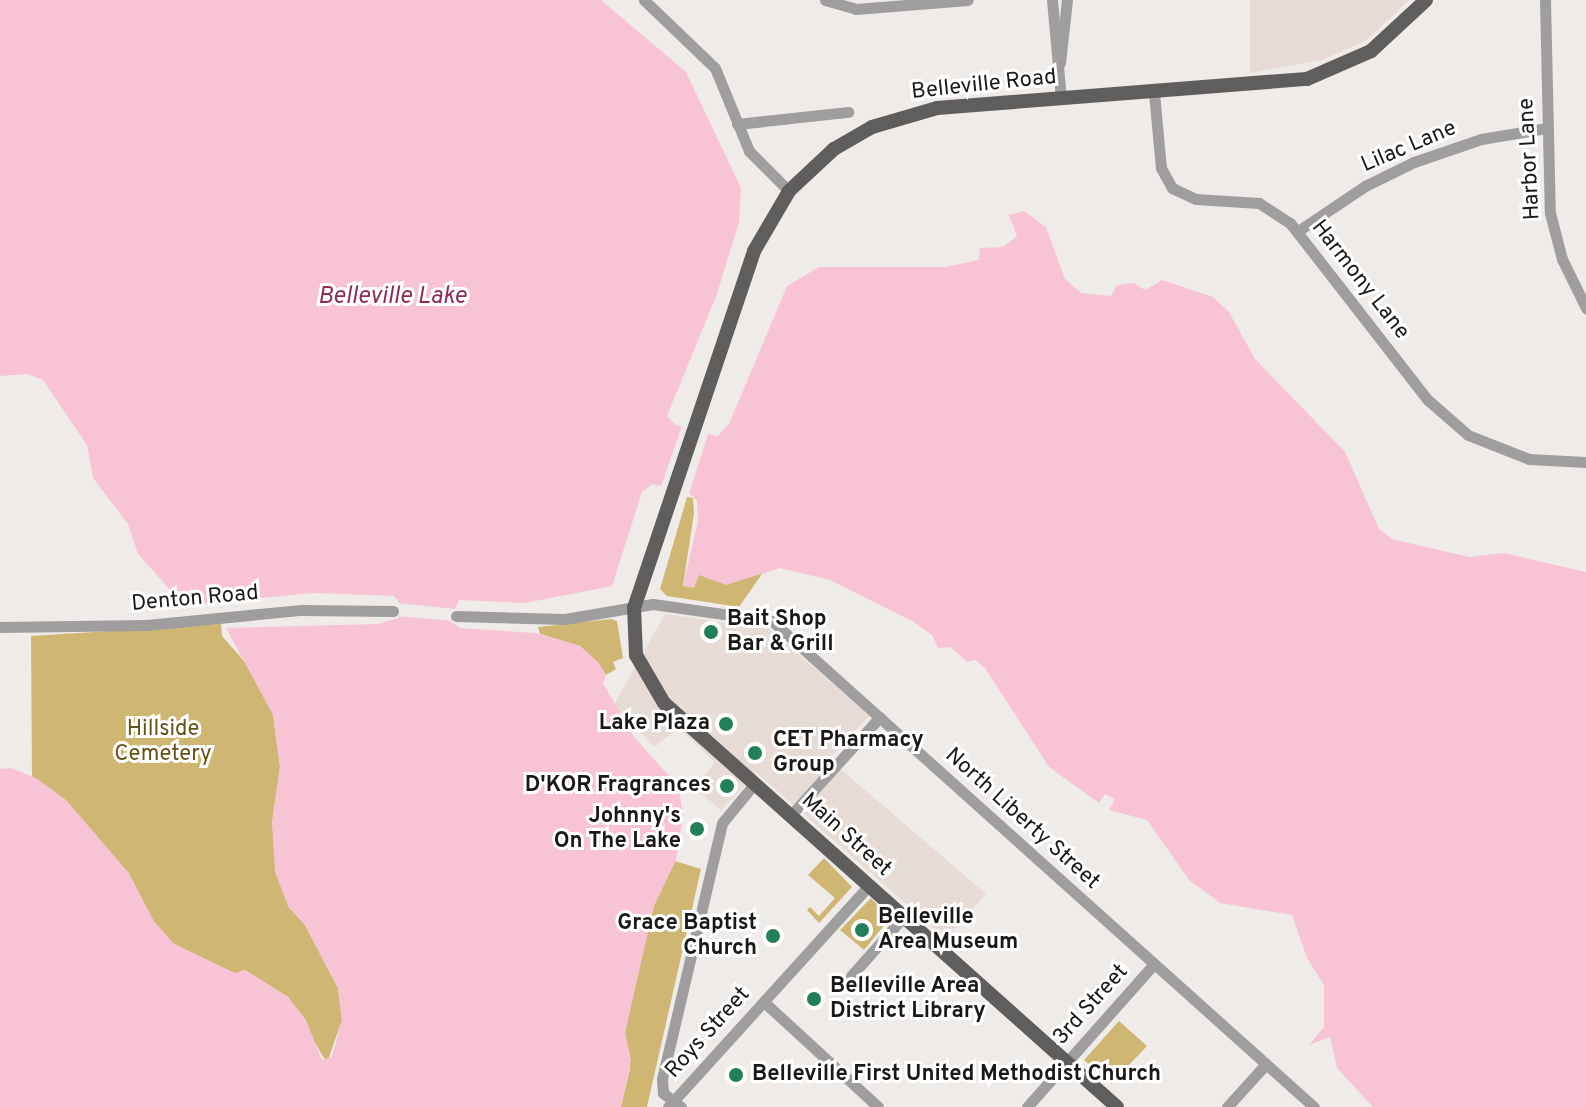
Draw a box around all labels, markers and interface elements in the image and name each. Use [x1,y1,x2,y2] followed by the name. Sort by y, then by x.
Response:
[910,64,1058,106] street label: Belleville Road
[1514,97,1546,221] street label: Harbor Lane
[1358,115,1460,179] street label: Lilac Lane
[1305,215,1415,345] street label: Harmony Lane
[318,284,466,312] water label: Belleville Lake
[130,580,260,618] street label: Denton Road
[727,606,834,658] place label: Bait Shop Bar & Grill
[702,623,720,641] marker: Bait Shop Bar & Grill
[599,711,710,737] place label: Lake Plaza
[717,715,735,733] marker: Lake Plaza
[114,716,212,768] park label: Hillside Cemetery
[773,727,924,778] place label: CET Pharmacy Group
[744,742,766,764] marker: CET Pharmacy Group
[939,743,1105,895] street label: North Liberty Street
[525,773,711,799] place label: D'KOR Fragrances
[718,777,736,795] marker: D'KOR Fragrances
[795,788,897,882] street label: Main Street
[554,803,681,854] place label: Johnny's On The Lake
[688,820,706,838] marker: Johnny's On The Lake
[878,904,1018,956] place label: Belleville Area Museum
[617,910,757,962] place label: Grace Baptist Church
[853,921,871,939] marker: Belleville Area Museum
[764,927,782,945] marker: Grace Baptist Church
[1048,959,1134,1051] street label: 3rd Street
[830,973,986,1024] place label: Belleville Area District Library
[660,982,756,1084] street label: Roys Street
[805,990,823,1008] marker: Belleville Area District Library
[752,1062,1161,1088] place label: Belleville First United Methodist Church
[727,1066,745,1084] marker: Belleville First United Methodist Church

